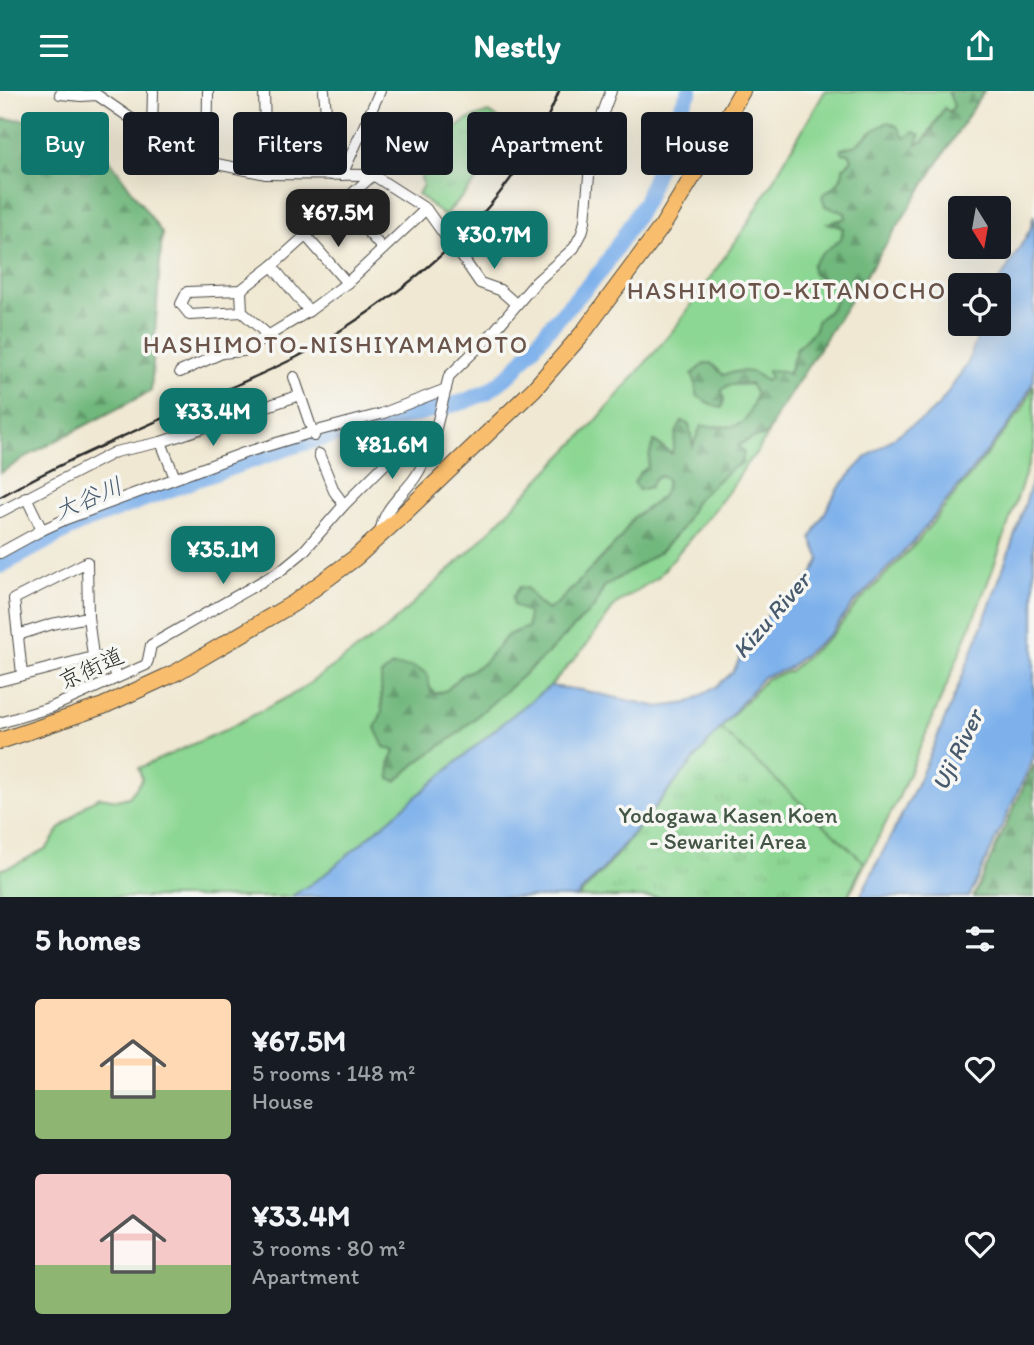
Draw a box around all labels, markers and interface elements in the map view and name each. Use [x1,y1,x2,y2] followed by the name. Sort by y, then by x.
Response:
[35,27,73,65] icon: menu
[473,27,561,65] text: Nestly
[961,27,999,65] icon: share
[21,112,109,175] chip: Buy
[123,112,219,175] chip: Rent
[233,112,347,175] chip: Filters
[361,112,453,175] chip: New
[467,112,627,175] chip: Apartment
[641,112,753,175] chip: House
[281,190,395,249] pin: ¥67.5M
[948,196,1012,259] north arrow
[948,196,1011,336] map controls
[302,198,374,226] text: ¥67.5M
[437,211,551,271] pin: ¥30.7M
[457,220,531,248] text: ¥30.7M
[948,273,1011,336] button: locate
[627,276,947,305] district label: HASHIMOTO-KITANOCHO
[143,330,529,359] district label: HASHIMOTO-NISHIYAMAMOTO
[156,389,270,448] pin: ¥33.4M
[175,397,251,425] text: ¥33.4M
[335,421,449,481] pin: ¥81.6M
[356,430,428,458] text: ¥81.6M
[49,471,127,525] water label: 大谷川
[166,526,280,586] pin: ¥35.1M
[187,535,259,563] text: ¥35.1M
[726,564,818,664] water label: Kizu River
[54,641,128,695] street label: 京街道
[925,703,990,795] water label: Uji River
[618,801,838,855] park label: Yodogawa Kasen Koen - Sewaritei Area
[961,920,999,958] icon: filters
[35,921,141,958] text: 5 homes
[252,1022,346,1059] text: ¥67.5M
[91,1027,175,1111] icon: home
[961,1050,999,1088] icon: heart
[252,1059,415,1087] text: 5 rooms · 148 m²
[252,1087,314,1115] text: House
[252,1197,351,1234] text: ¥33.4M
[91,1202,175,1286] icon: home
[961,1225,999,1263] icon: heart
[252,1234,406,1262] text: 3 rooms · 80 m²
[252,1262,359,1290] text: Apartment

